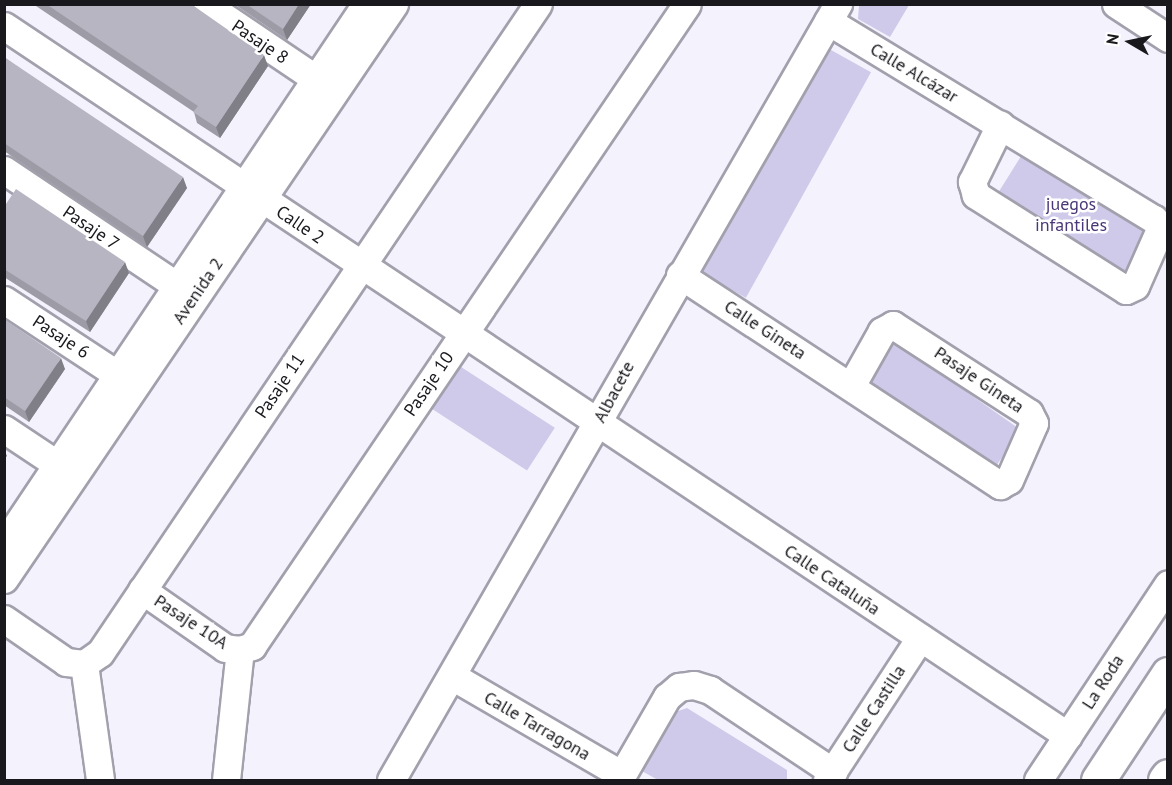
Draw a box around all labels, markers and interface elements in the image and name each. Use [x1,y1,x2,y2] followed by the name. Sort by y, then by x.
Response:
[1100,12,1160,72] north arrow
[228,15,292,69] street label: Pasaje 8
[1102,32,1123,46] text: N
[866,38,962,108] street label: Calle Alcázar
[1035,194,1107,236] park label: juegos infantiles
[59,201,123,255] street label: Pasaje 7
[272,201,328,249] street label: Calle 2
[168,254,228,328] street label: Avenida 2
[720,296,810,364] street label: Calle Gineta
[29,311,93,363] street label: Pasaje 6
[930,342,1028,418] street label: Pasaje Gineta
[400,348,458,420] street label: Pasaje 10
[251,350,309,422] street label: Pasaje 11
[589,358,639,426] street label: Albacete
[780,540,884,620] street label: Calle Cataluña
[150,590,232,654] street label: Pasaje 10A
[1077,651,1129,713] street label: La Roda
[838,661,910,757] street label: Calle Castilla
[480,687,594,765] street label: Calle Tarragona

